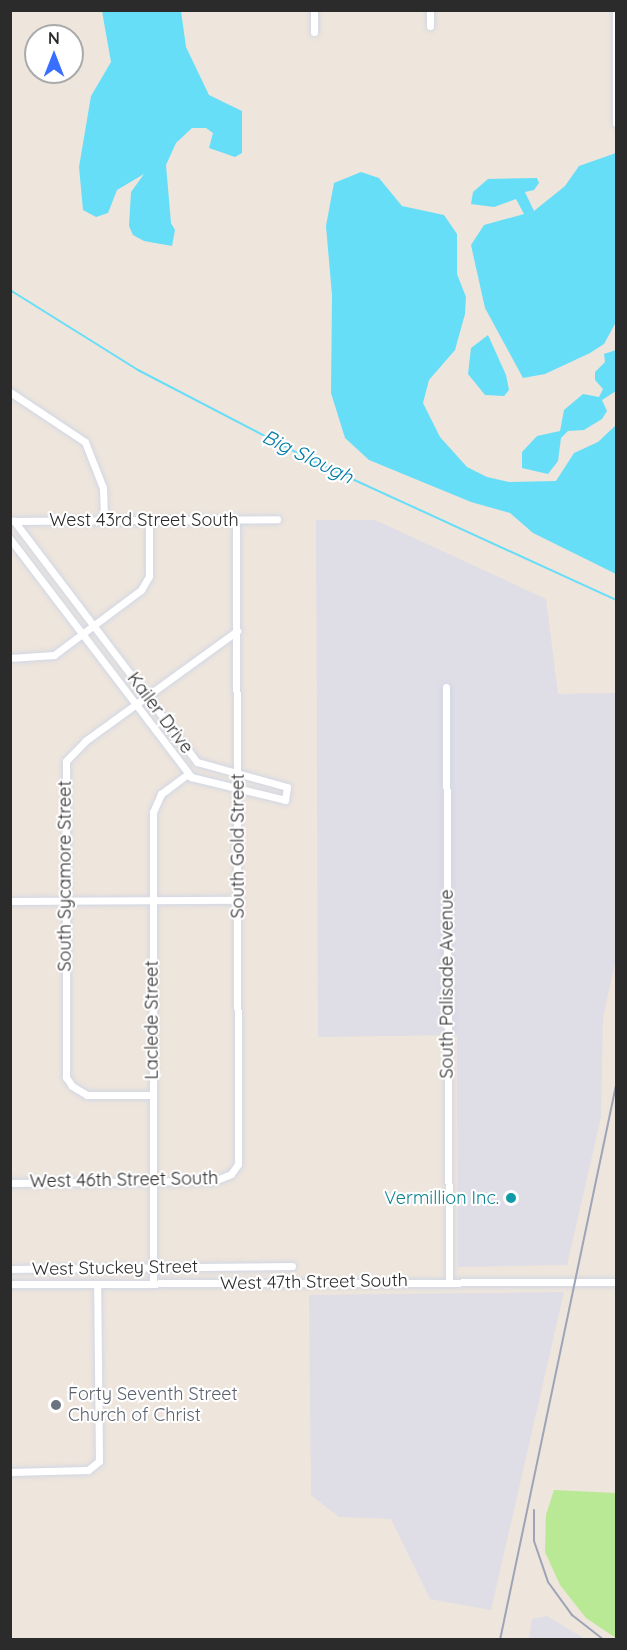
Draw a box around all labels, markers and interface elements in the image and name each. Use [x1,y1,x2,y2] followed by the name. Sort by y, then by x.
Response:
[24,24,84,84] north arrow
[48,28,60,48] text: N
[259,424,357,488] water label: Big Slough
[49,509,239,531] street label: West 43rd Street South
[122,668,198,758] street label: Kailer Drive
[227,774,249,918] street label: South Gold Street
[54,780,76,972] street label: South Sycamore Street
[436,889,458,1079] street label: South Palisade Avenue
[141,960,163,1080] street label: Laclede Street
[29,1168,219,1192] street label: West 46th Street South
[384,1187,499,1209] place label: Vermillion Inc.
[504,1191,518,1205] marker: Vermillion Inc.
[32,1256,198,1280] street label: West Stuckey Street
[220,1270,408,1294] street label: West 47th Street South
[68,1384,238,1426] place label: Forty Seventh Street Church of Christ
[49,1398,63,1412] marker: Forty Seventh Street Church of Christ

